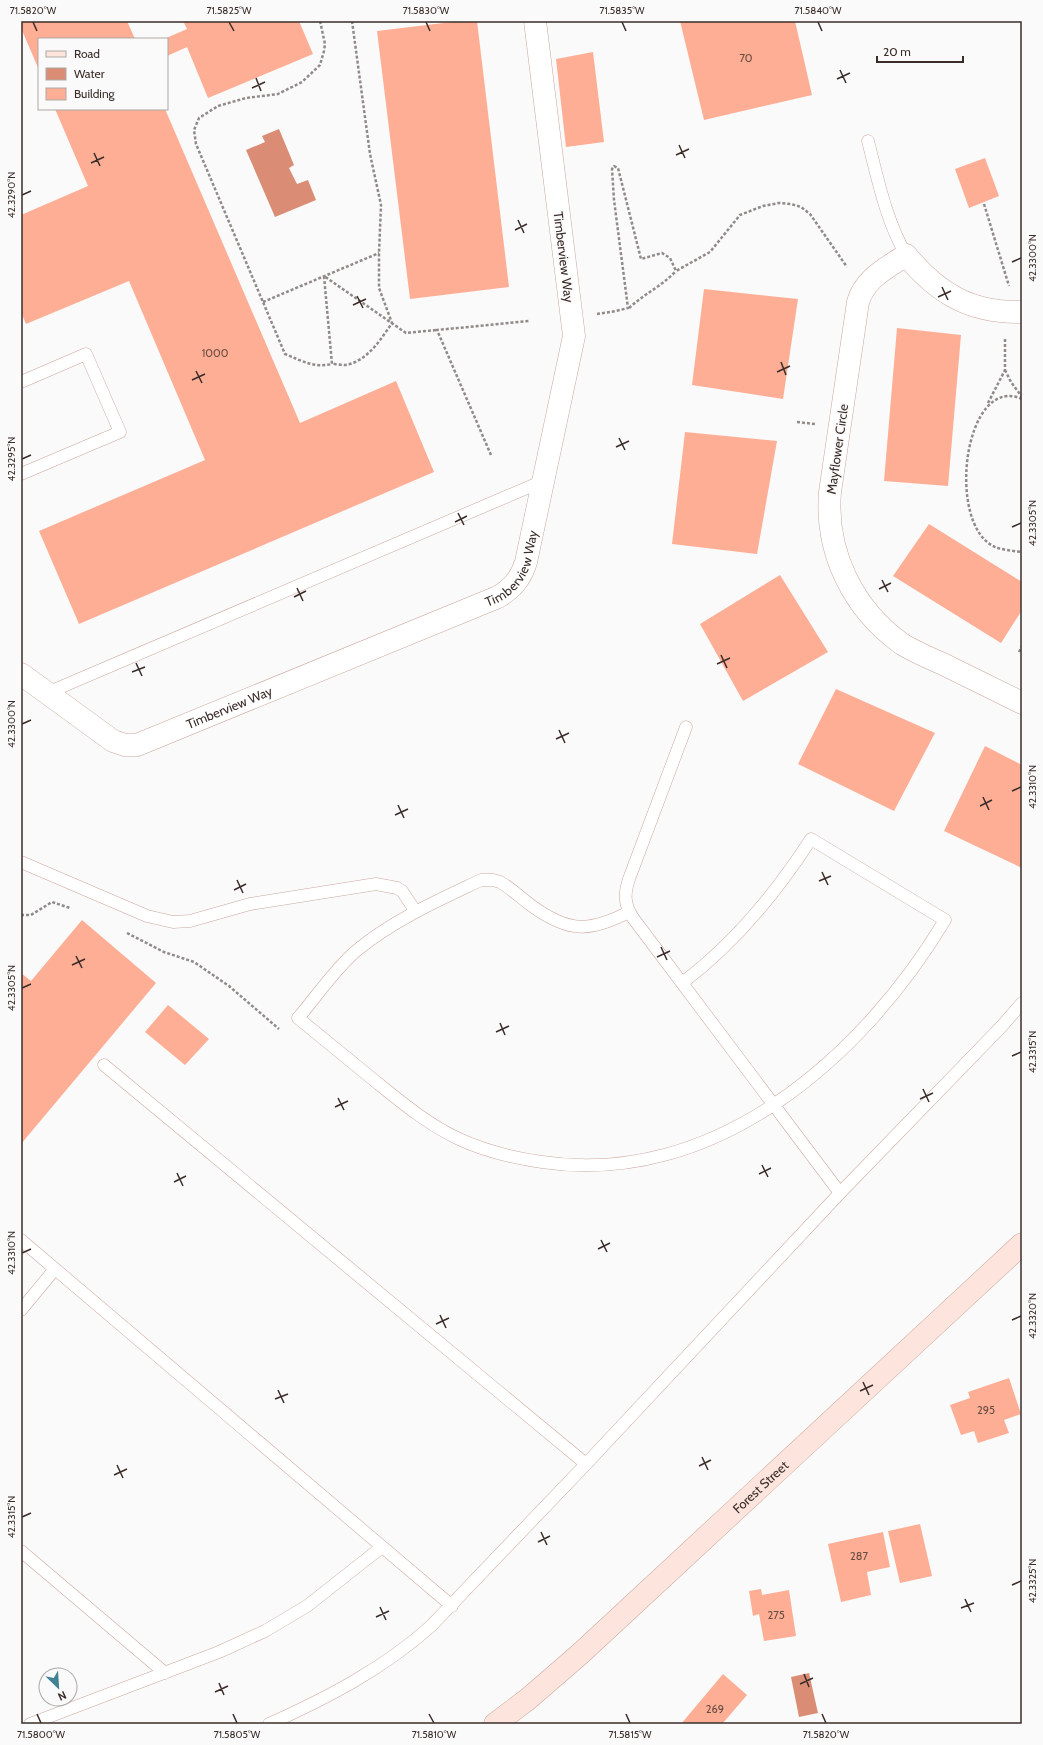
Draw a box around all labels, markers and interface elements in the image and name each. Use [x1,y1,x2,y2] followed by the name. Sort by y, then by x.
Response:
[10,4,57,17] text: 71.5820°W
[207,4,252,17] text: 71.5825°W
[403,4,450,17] text: 71.5830°W
[599,4,645,17] text: 71.5835°W
[795,4,842,17] text: 71.5840°W
[38,38,168,110] legend
[877,38,963,64] scale bar
[883,44,911,59] text: 20 m
[74,46,100,61] text: Road
[739,51,753,65] house number: 70
[74,66,105,81] text: Water
[74,86,116,101] text: Building
[5,172,18,218] text: 42.3290°N
[550,211,578,304] street label: Timberview Way
[1026,234,1039,282] text: 42.3300°N
[202,346,229,360] house number: 1000
[823,402,851,495] street label: Mayflower Circle
[5,437,18,481] text: 42.3295°N
[1026,500,1039,546] text: 42.3305°N
[483,528,541,609] street label: Timberview Way
[184,682,275,732] street label: Timberview Way
[5,700,18,748] text: 42.3300°N
[1026,765,1039,809] text: 42.3310°N
[5,965,18,1011] text: 42.3305°N
[1026,1031,1039,1073] text: 42.3315°N
[5,1231,18,1275] text: 42.3310°N
[1026,1293,1039,1339] text: 42.3320°N
[977,1403,995,1417] house number: 295
[729,1457,792,1517] street label: Forest Street
[5,1496,18,1538] text: 42.3315°N
[850,1549,868,1563] house number: 287
[1026,1559,1039,1603] text: 42.3325°N
[767,1608,785,1622] house number: 275
[38,1667,78,1707] north arrow
[56,1688,69,1704] text: N
[706,1702,724,1716] house number: 269
[17,1728,66,1741] text: 71.5800°W
[214,1728,261,1741] text: 71.5805°W
[412,1728,457,1741] text: 71.5810°W
[609,1728,652,1741] text: 71.5815°W
[803,1728,850,1741] text: 71.5820°W

